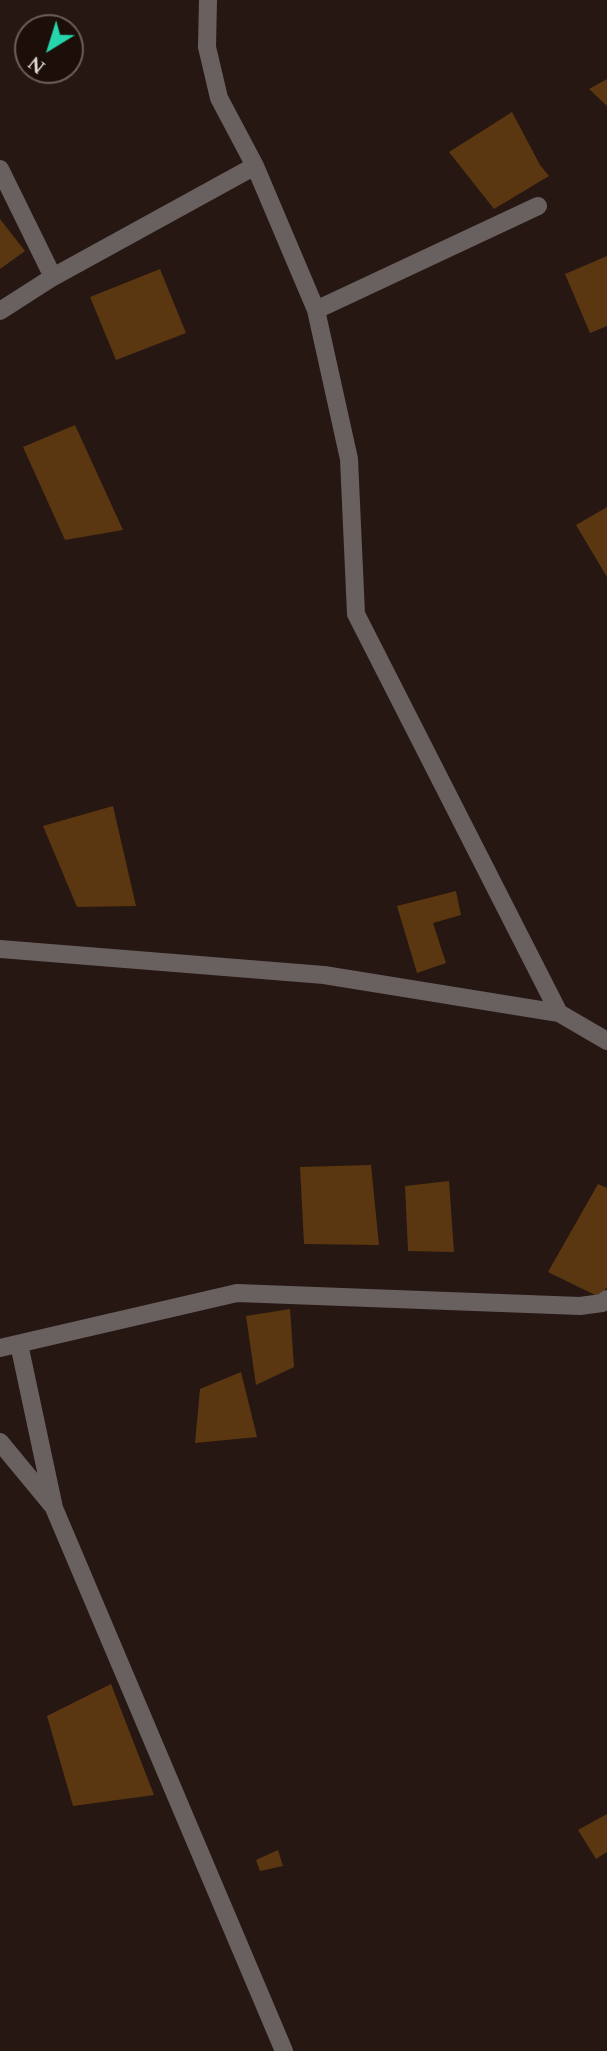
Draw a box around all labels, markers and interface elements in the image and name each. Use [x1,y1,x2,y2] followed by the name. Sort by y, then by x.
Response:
[14,14,84,84] north arrow
[22,48,52,81] text: N

